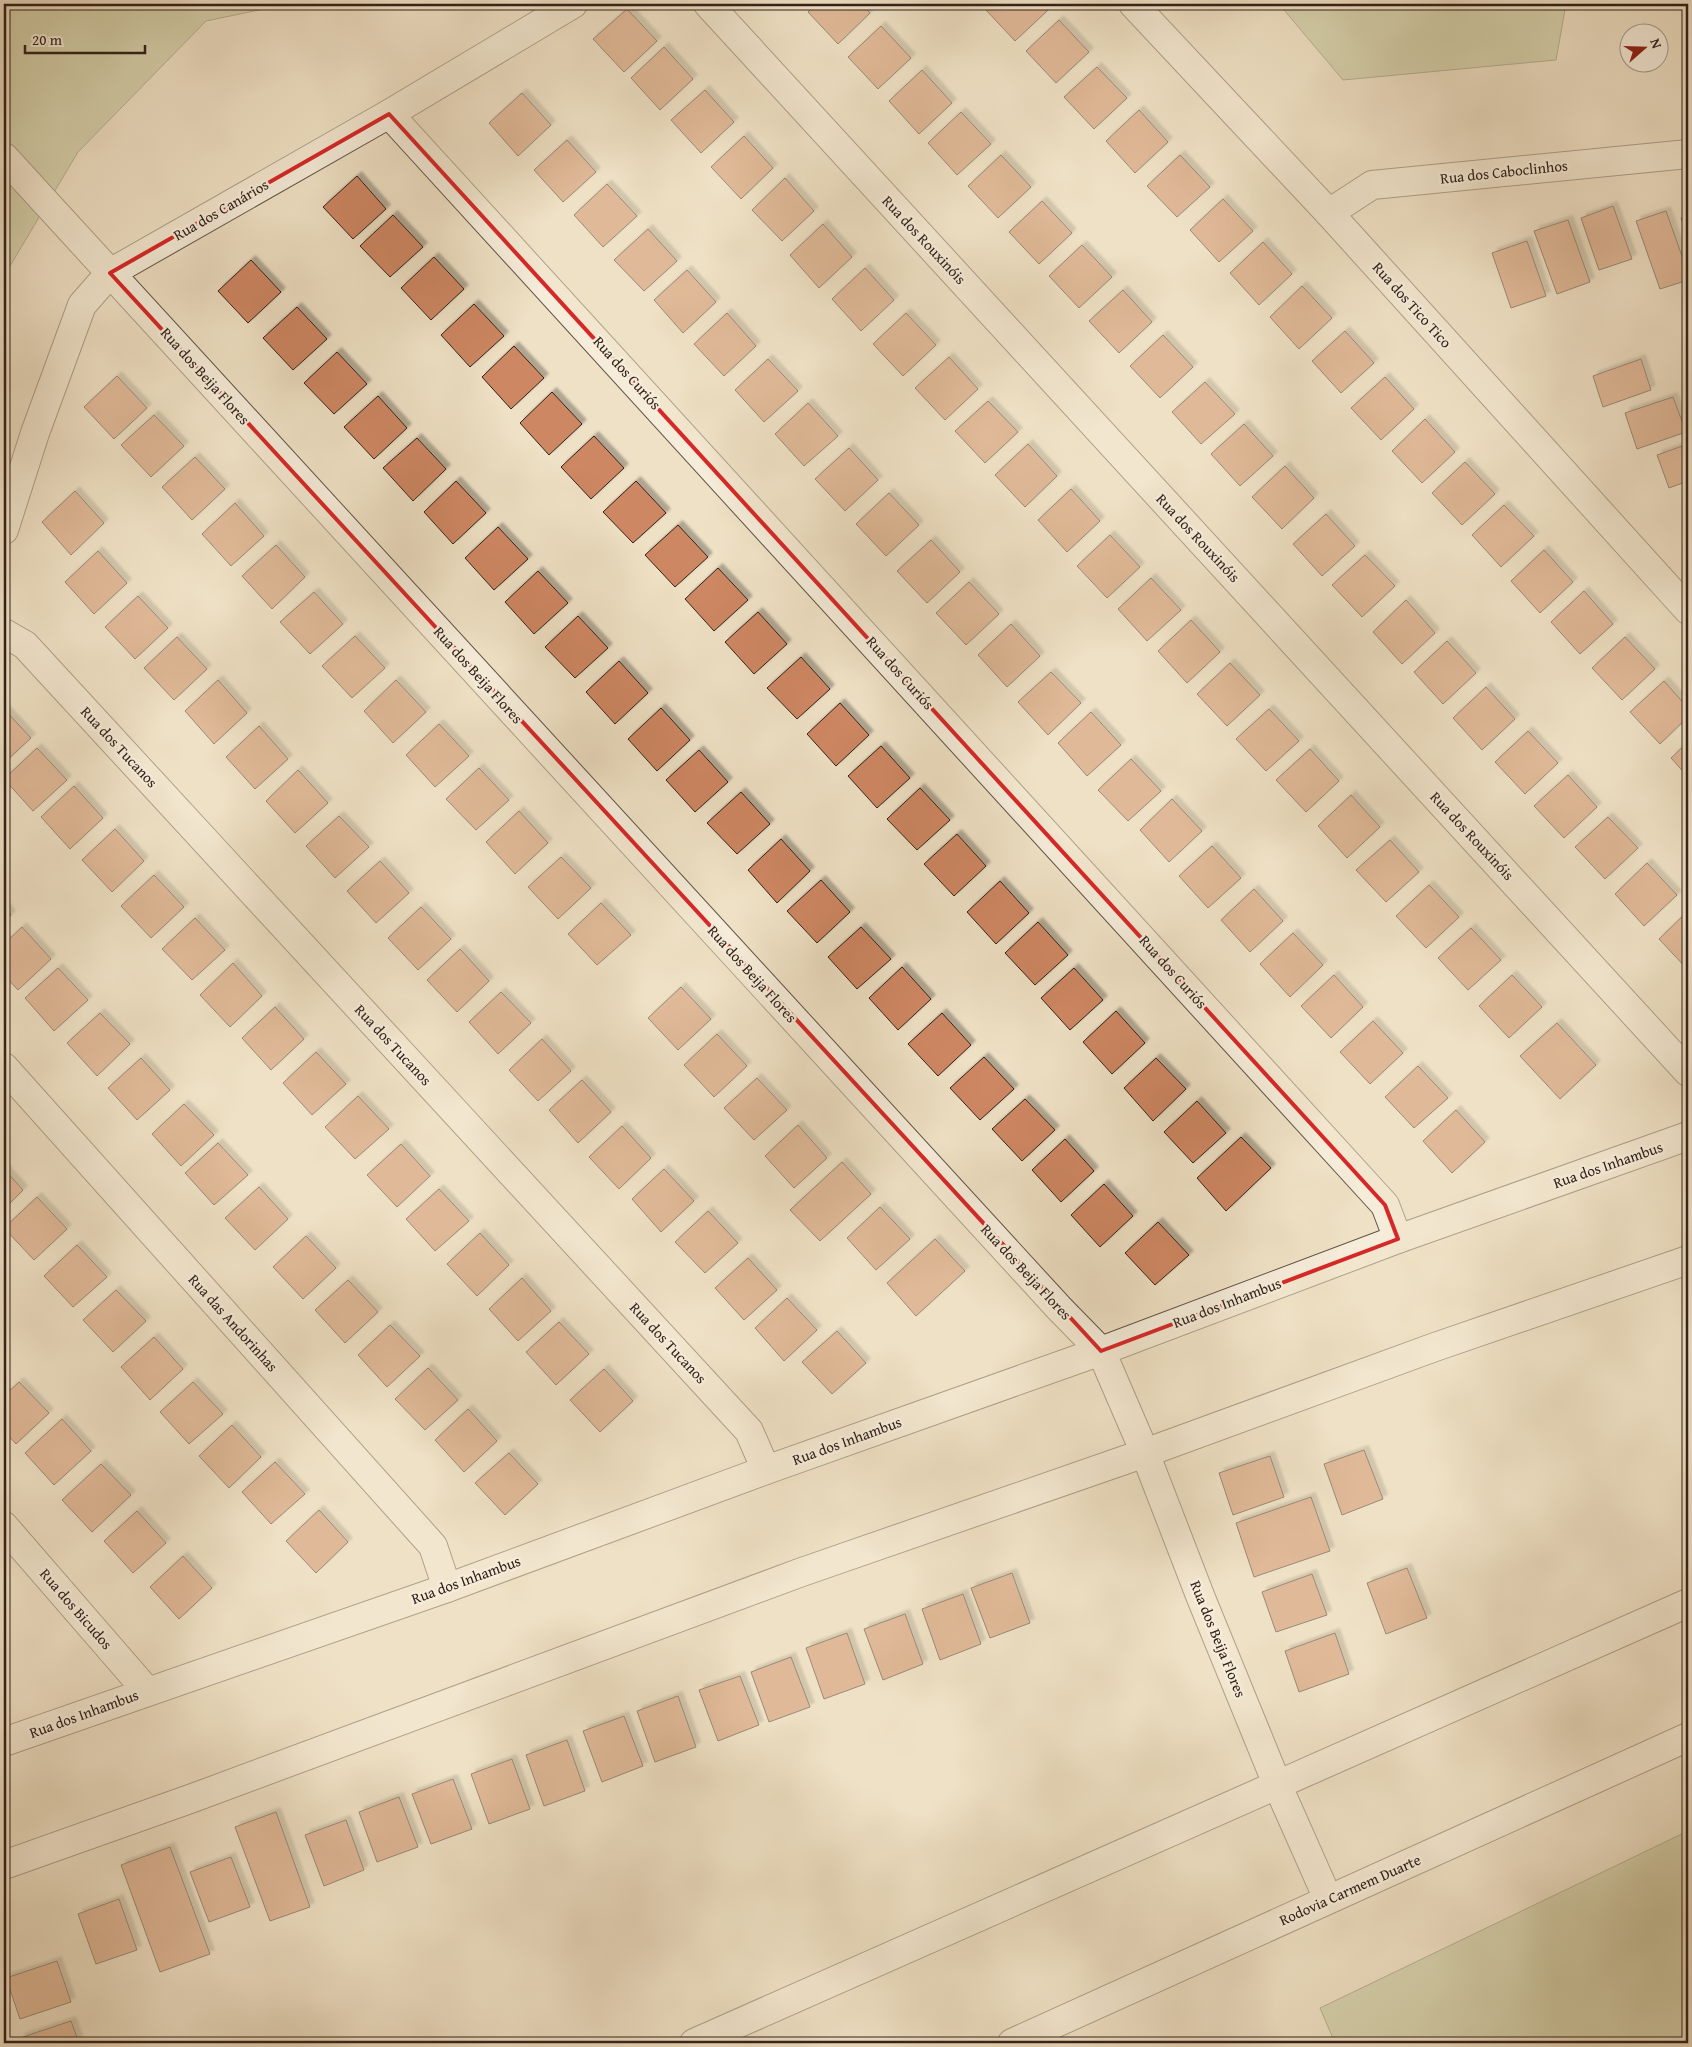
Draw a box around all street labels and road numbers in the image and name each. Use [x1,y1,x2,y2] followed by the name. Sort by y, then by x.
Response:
[1439,154,1569,189] street label: Rua dos Caboclinhos
[169,174,272,245] street label: Rua dos Canários
[878,191,971,289] street label: Rua dos Rouxinóis
[1368,257,1457,353] street label: Rua dos Tico Tico
[156,322,255,429] street label: Rua dos Beija Flores
[589,331,666,414] street label: Rua dos Curiós
[1152,489,1245,587] street label: Rua dos Rouxinóis
[429,621,528,728] street label: Rua dos Beija Flores
[862,631,939,714] street label: Rua dos Curiós
[76,701,163,792] street label: Rua dos Tucanos
[1426,787,1519,885] street label: Rua dos Rouxinóis
[703,920,802,1027] street label: Rua dos Beija Flores
[1135,930,1212,1013] street label: Rua dos Curiós
[350,999,437,1090] street label: Rua dos Tucanos
[1550,1136,1666,1193] street label: Rua dos Inhambus
[976,1219,1076,1324] street label: Rua dos Beija Flores
[184,1269,283,1376] street label: Rua das Andorinhas
[1170,1272,1284,1333] street label: Rua dos Inhambus
[625,1297,712,1388] street label: Rua dos Tucanos
[789,1411,904,1470] street label: Rua dos Inhambus
[408,1550,523,1609] street label: Rua dos Inhambus
[35,1564,118,1654] street label: Rua dos Bicudos
[1185,1577,1252,1700] street label: Rua dos Beija Flores
[26,1684,141,1743] street label: Rua dos Inhambus
[1276,1849,1424,1930] street label: Rodovia Carmem Duarte

